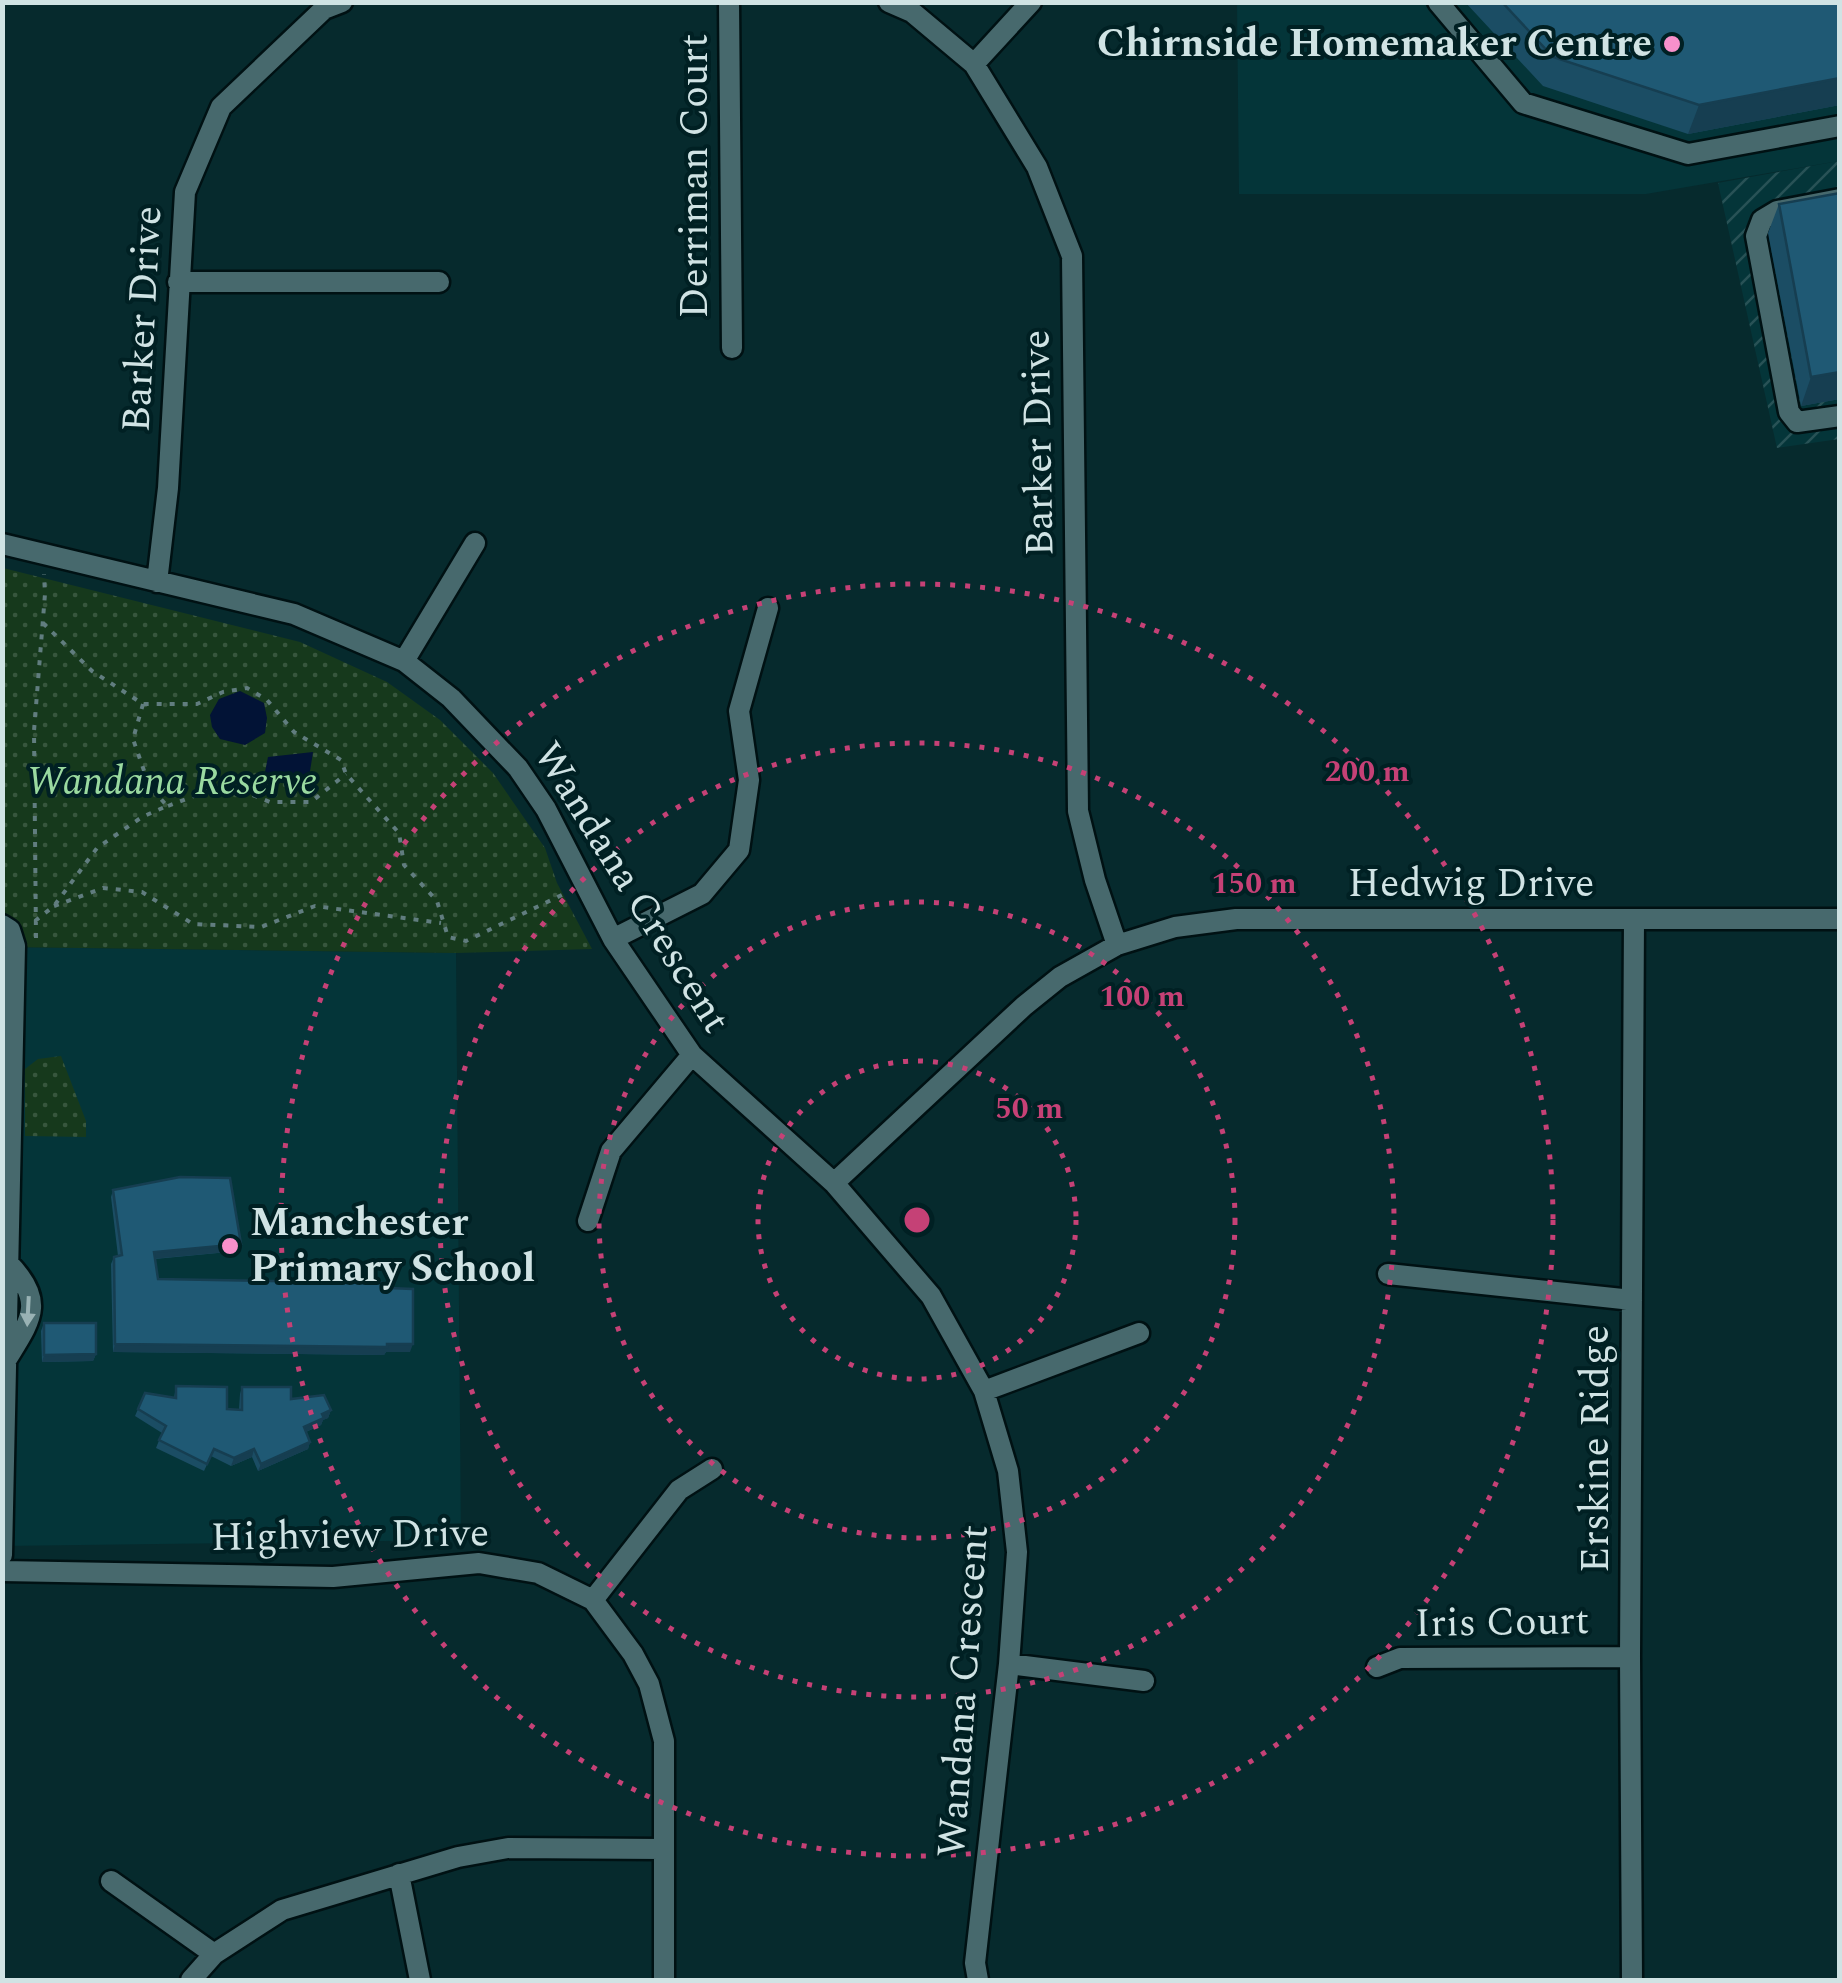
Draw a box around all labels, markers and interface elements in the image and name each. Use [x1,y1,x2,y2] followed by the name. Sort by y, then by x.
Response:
[1097,14,1652,75] place label: Chirnside Homemaker Centre
[1661,33,1683,55] marker: Chirnside Homemaker Centre
[665,34,726,318] street label: Derriman Court
[107,204,179,434] street label: Barker Drive
[1007,329,1071,557] street label: Barker Drive
[517,730,745,1046] street label: Wandana Crescent
[1324,749,1410,795] text: 200 m
[26,752,318,813] park label: Wandana Reserve
[1348,854,1594,915] street label: Hedwig Drive
[1211,861,1297,907] text: 150 m
[1099,974,1185,1020] text: 100 m
[995,1086,1063,1132] text: 50 m
[250,1193,535,1300] place label: Manchester Primary School
[899,1202,935,1238] centre of rings
[219,1235,241,1257] marker: Manchester Primary School
[20,1296,36,1327] one-way arrow
[1566,1325,1627,1573] street label: Erskine Ridge
[210,1503,490,1569] street label: Highview Drive
[922,1523,1006,1859] street label: Wandana Crescent
[1414,1591,1590,1655] street label: Iris Court

